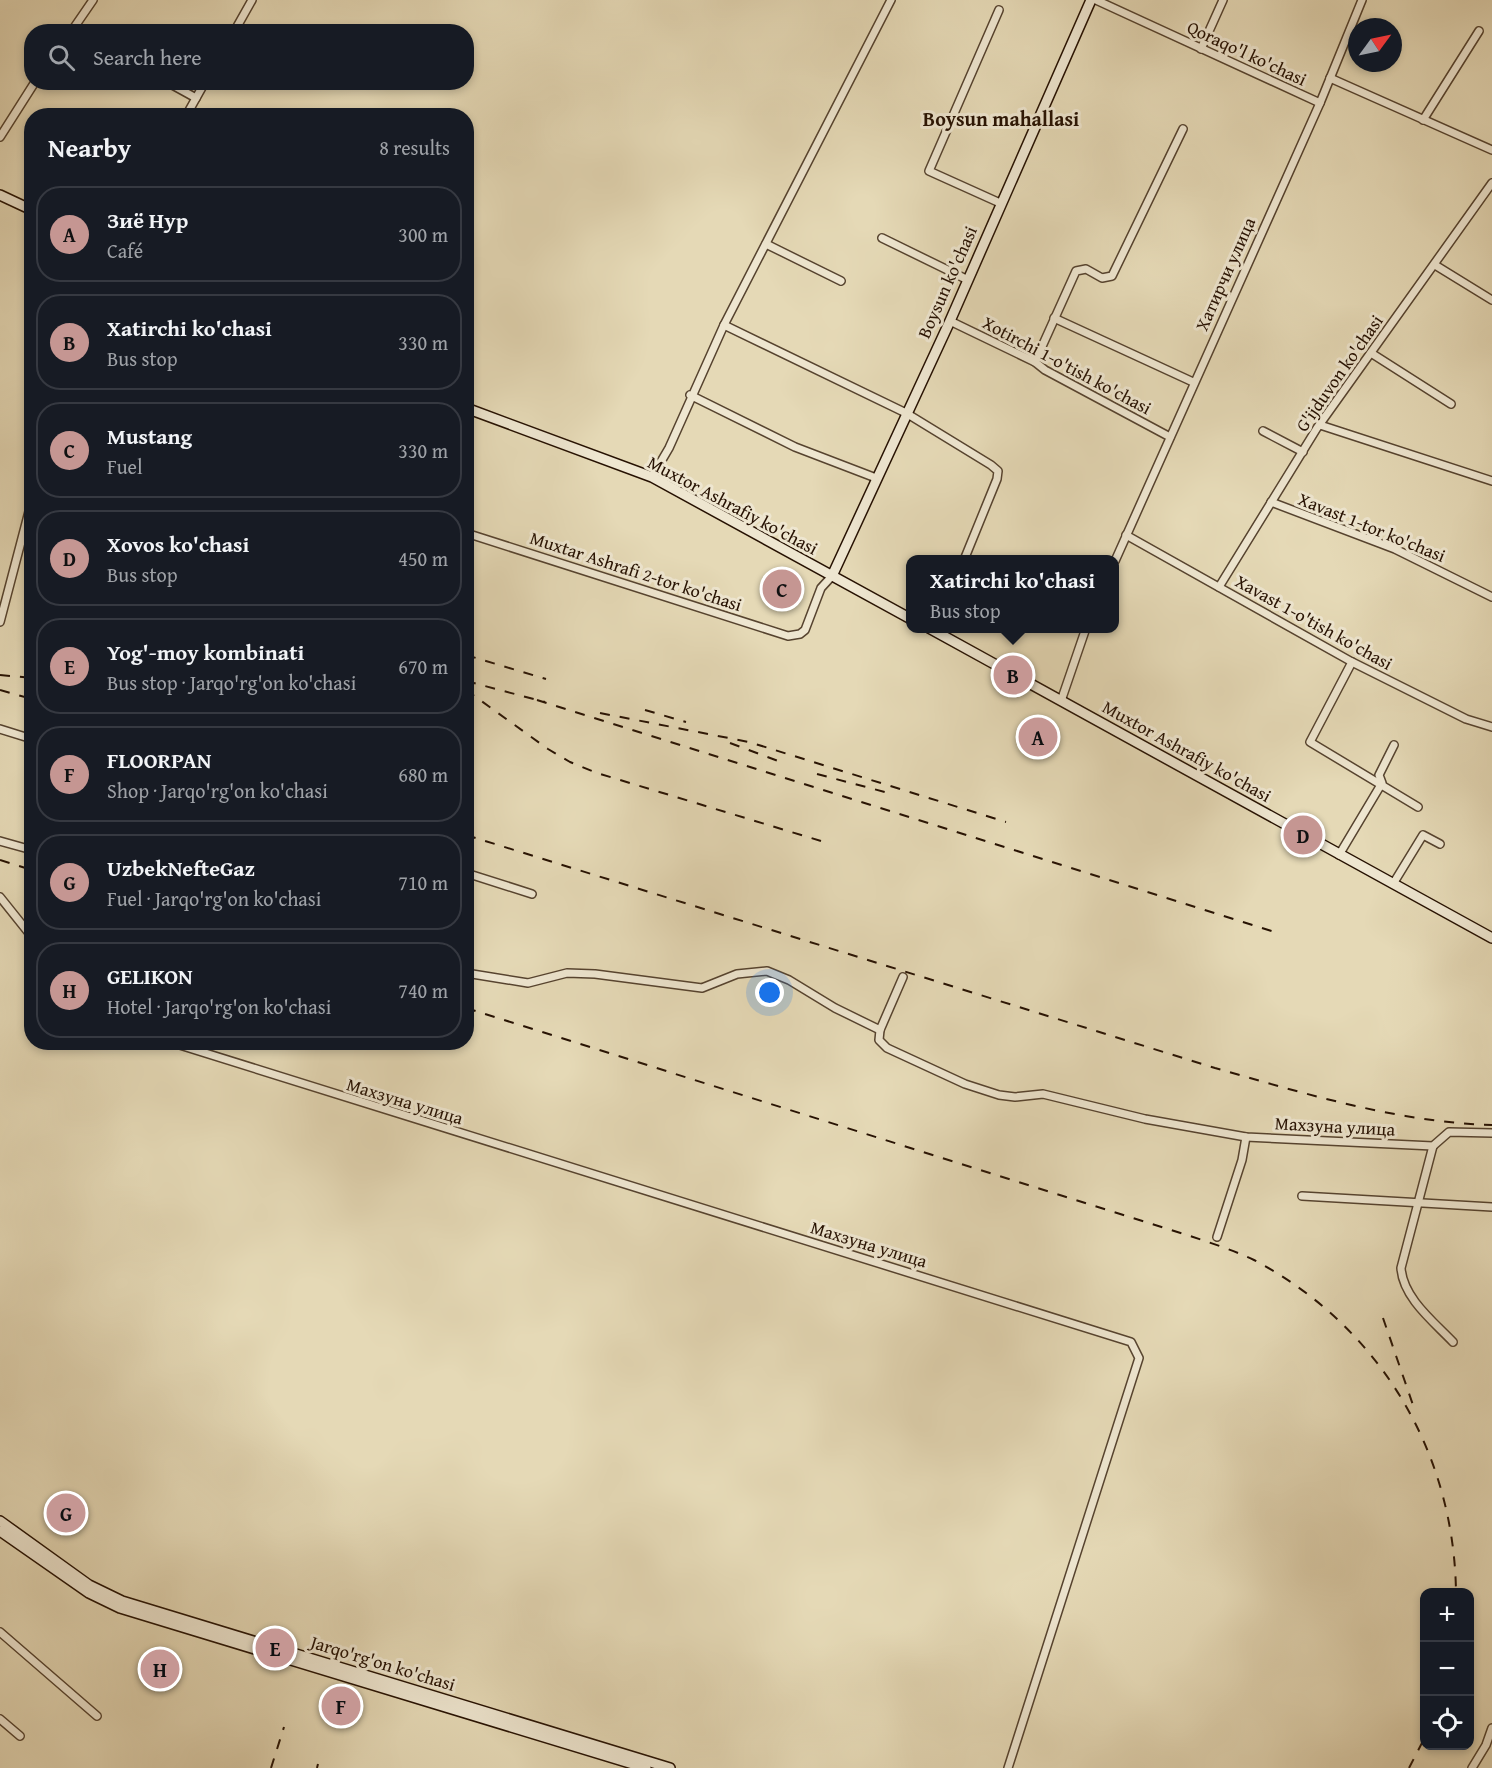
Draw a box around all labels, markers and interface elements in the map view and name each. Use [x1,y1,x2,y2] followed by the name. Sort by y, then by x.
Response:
[1183,13,1311,93] street label: Qoraqo'l ko'chasi
[1348,18,1402,72] north arrow
[24,24,474,90] search box
[45,41,78,74] icon: search
[93,41,202,73] text: Search here
[923,104,1079,133] district label: Boysun mahallasi
[48,128,131,167] text: Nearby
[379,133,450,162] text: 8 results
[107,204,188,236] text: Зиё Нур
[1188,213,1262,335] street label: Хатирчи улица
[63,220,76,249] text: A
[398,220,448,249] text: 300 m
[910,221,984,343] street label: Boysun ko'chasi
[107,236,143,265] text: Café
[978,309,1156,421] street label: Xotirchi 1-o'tish ko'chasi
[1289,309,1389,437] street label: G'ijduvon ko'chasi
[107,312,272,344] text: Xatirchi ko'chasi
[63,328,76,357] text: B
[398,328,448,357] text: 330 m
[107,344,178,373] text: Bus stop
[107,420,192,452] text: Mustang
[64,436,75,465] text: C
[398,436,448,465] text: 330 m
[643,449,823,561] street label: Muxtor Ashrafiy ko'chasi
[107,452,143,481] text: Fuel
[1294,485,1450,569] street label: Xavast 1-tor ko'chasi
[526,524,746,618] street label: Muxtar Ashrafi 2-tor ko'chasi
[107,528,249,560] text: Xovos ko'chasi
[63,544,76,573] text: D
[398,544,448,573] text: 450 m
[906,555,1119,633] popup
[107,560,178,589] text: Bus stop
[930,564,1095,596] text: Xatirchi ko'chasi
[762,566,802,612] pin: C
[1230,567,1398,677] street label: Xavast 1-o'tish ko'chasi
[930,596,1001,625] text: Bus stop
[107,636,304,668] text: Yog'-moy kombinati
[64,652,75,681] text: E
[398,652,448,681] text: 670 m
[994,652,1032,698] pin: B
[107,668,356,697] text: Bus stop · Jarqo'rg'on ko'chasi
[1098,693,1276,809] street label: Muxtor Ashrafiy ko'chasi
[1018,714,1058,760] pin: A
[107,744,211,776] text: FLOORPAN
[64,760,75,789] text: F
[398,760,448,789] text: 680 m
[107,776,328,805] text: Shop · Jarqo'rg'on ko'chasi
[1284,812,1322,858] pin: D
[107,852,255,884] text: UzbekNefteGaz
[63,868,76,897] text: G
[398,868,448,897] text: 710 m
[107,884,321,913] text: Fuel · Jarqo'rg'on ko'chasi
[107,960,193,992] text: GELIKON
[63,976,76,1005] text: H
[398,976,448,1005] text: 740 m
[755,978,784,1007] your location
[107,992,331,1021] text: Hotel · Jarqo'rg'on ko'chasi
[343,1070,467,1132] street label: Махзуна улица
[1274,1109,1396,1143] street label: Махзуна улица
[807,1213,931,1275] street label: Махзуна улица
[46,1490,86,1536] pin: G
[1420,1588,1474,1750] map controls
[1420,1588,1474,1642] button: +
[256,1626,294,1670] pin: E
[305,1628,459,1698] street label: Jarqo'rg'on ko'chasi
[1420,1642,1474,1696] button: −
[140,1646,180,1692] pin: H
[322,1684,360,1728] pin: F
[1420,1696,1474,1750] button: locate

